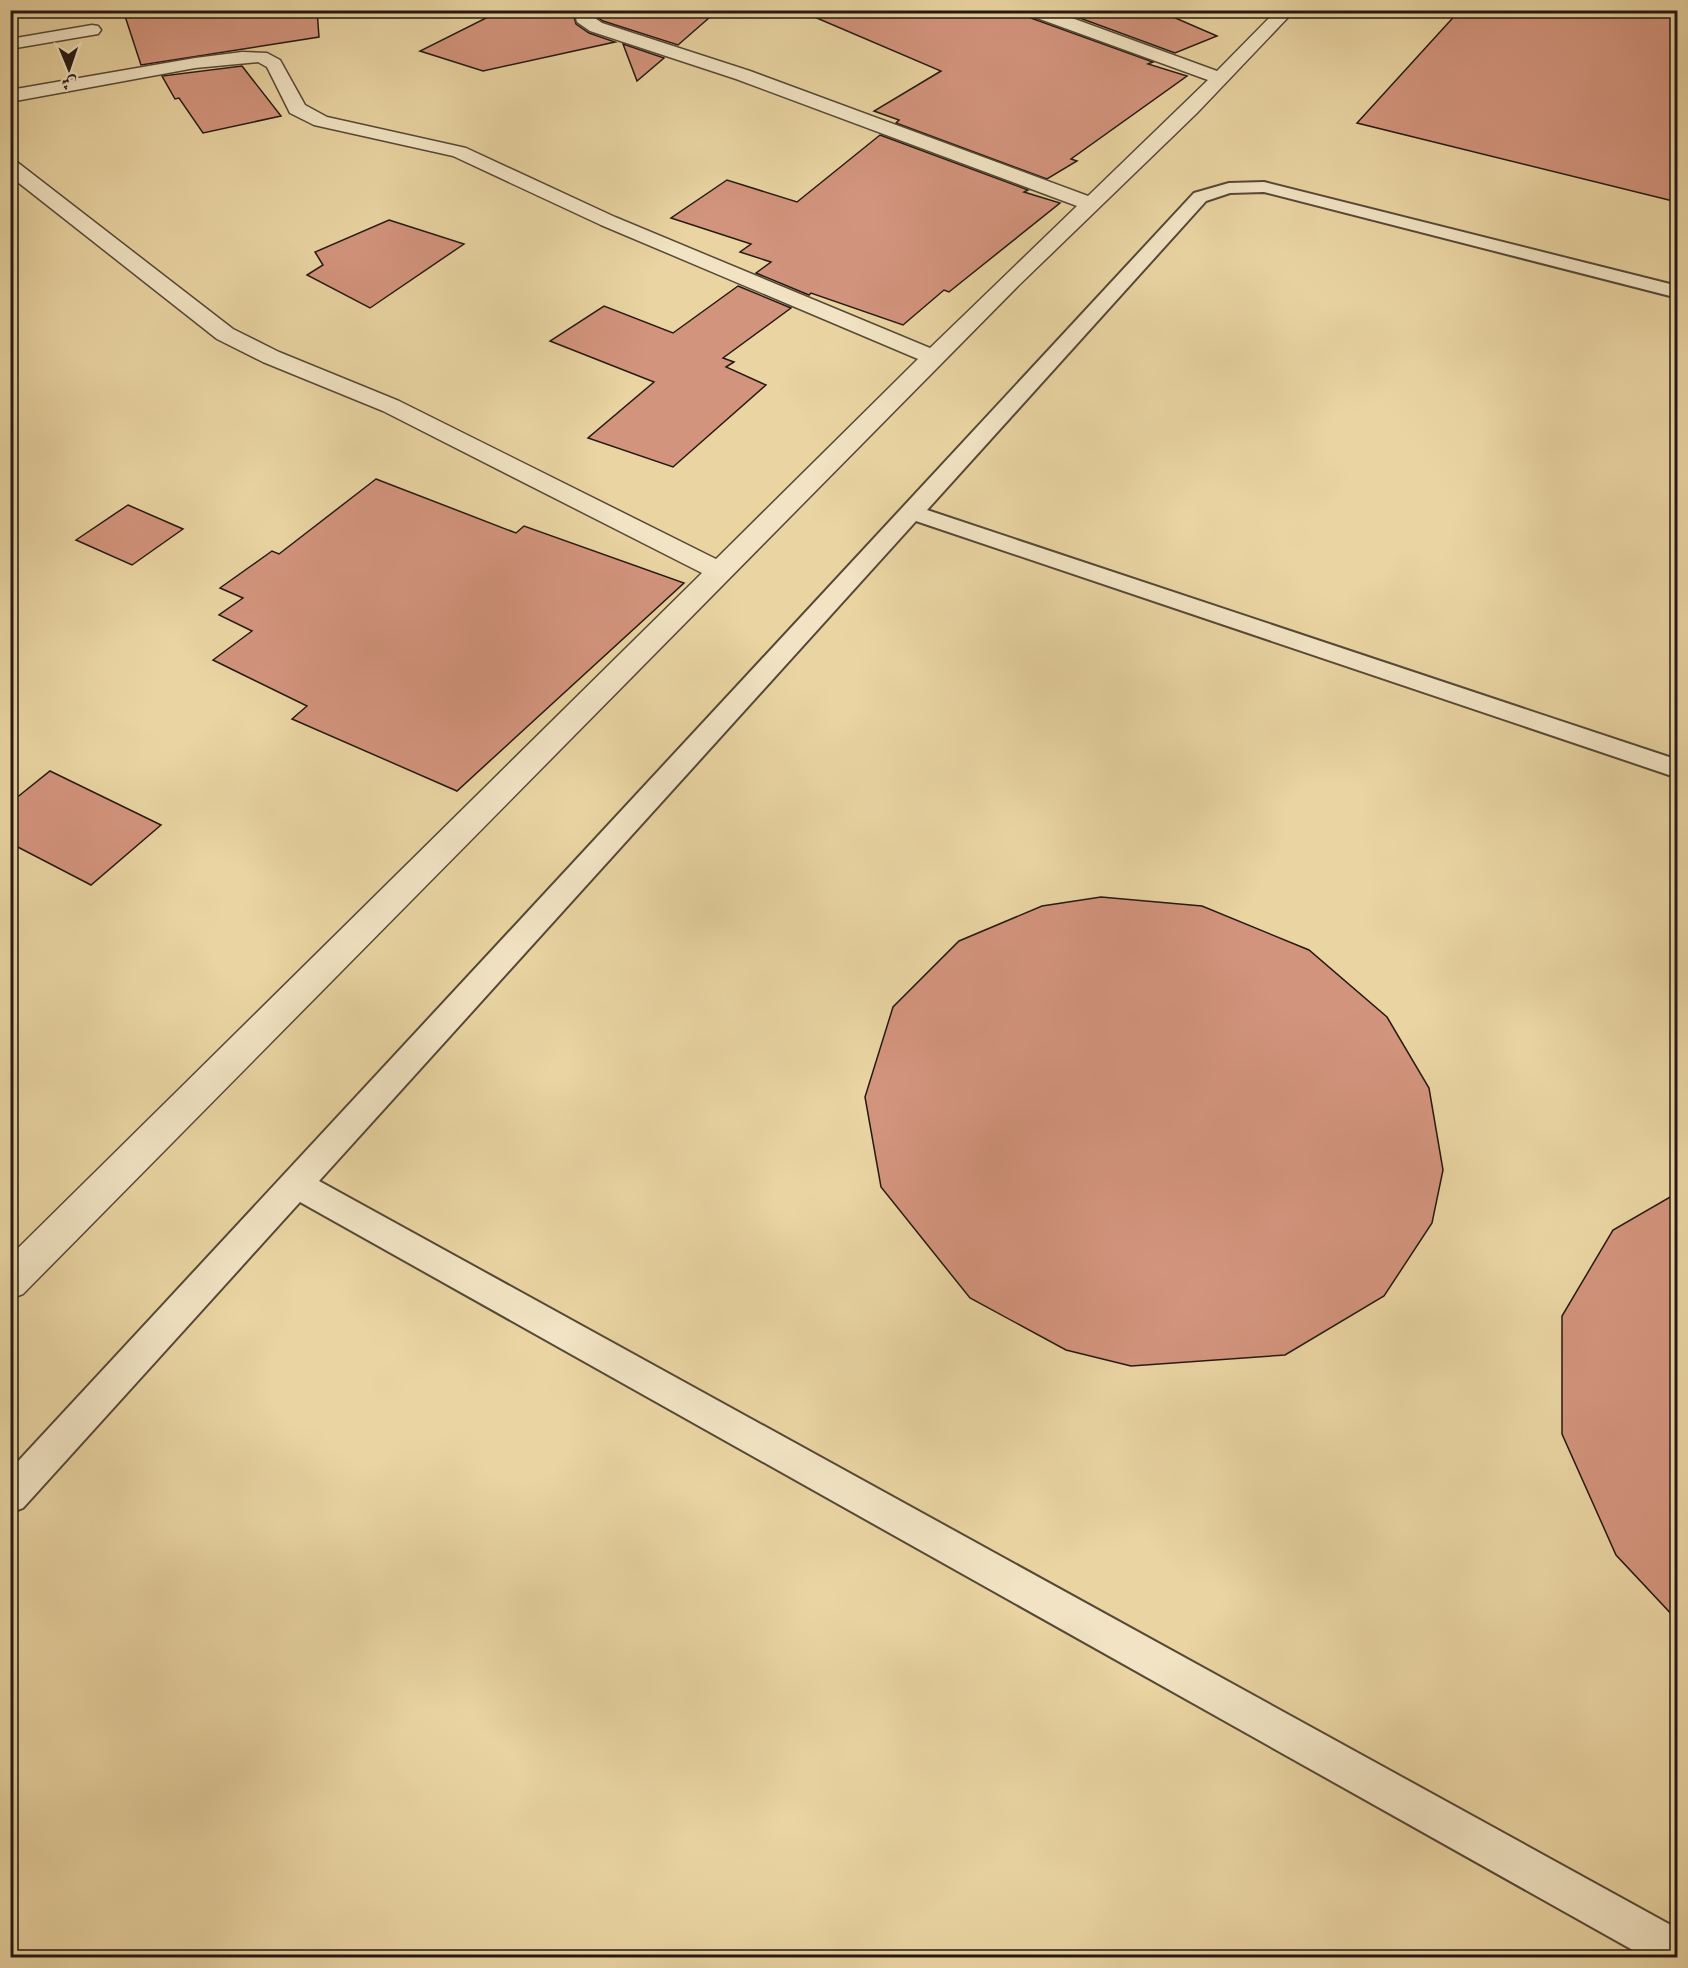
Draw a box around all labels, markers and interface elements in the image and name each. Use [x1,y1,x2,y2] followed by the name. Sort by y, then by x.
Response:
[39,39,99,99] north arrow
[61,72,78,94] text: ش

